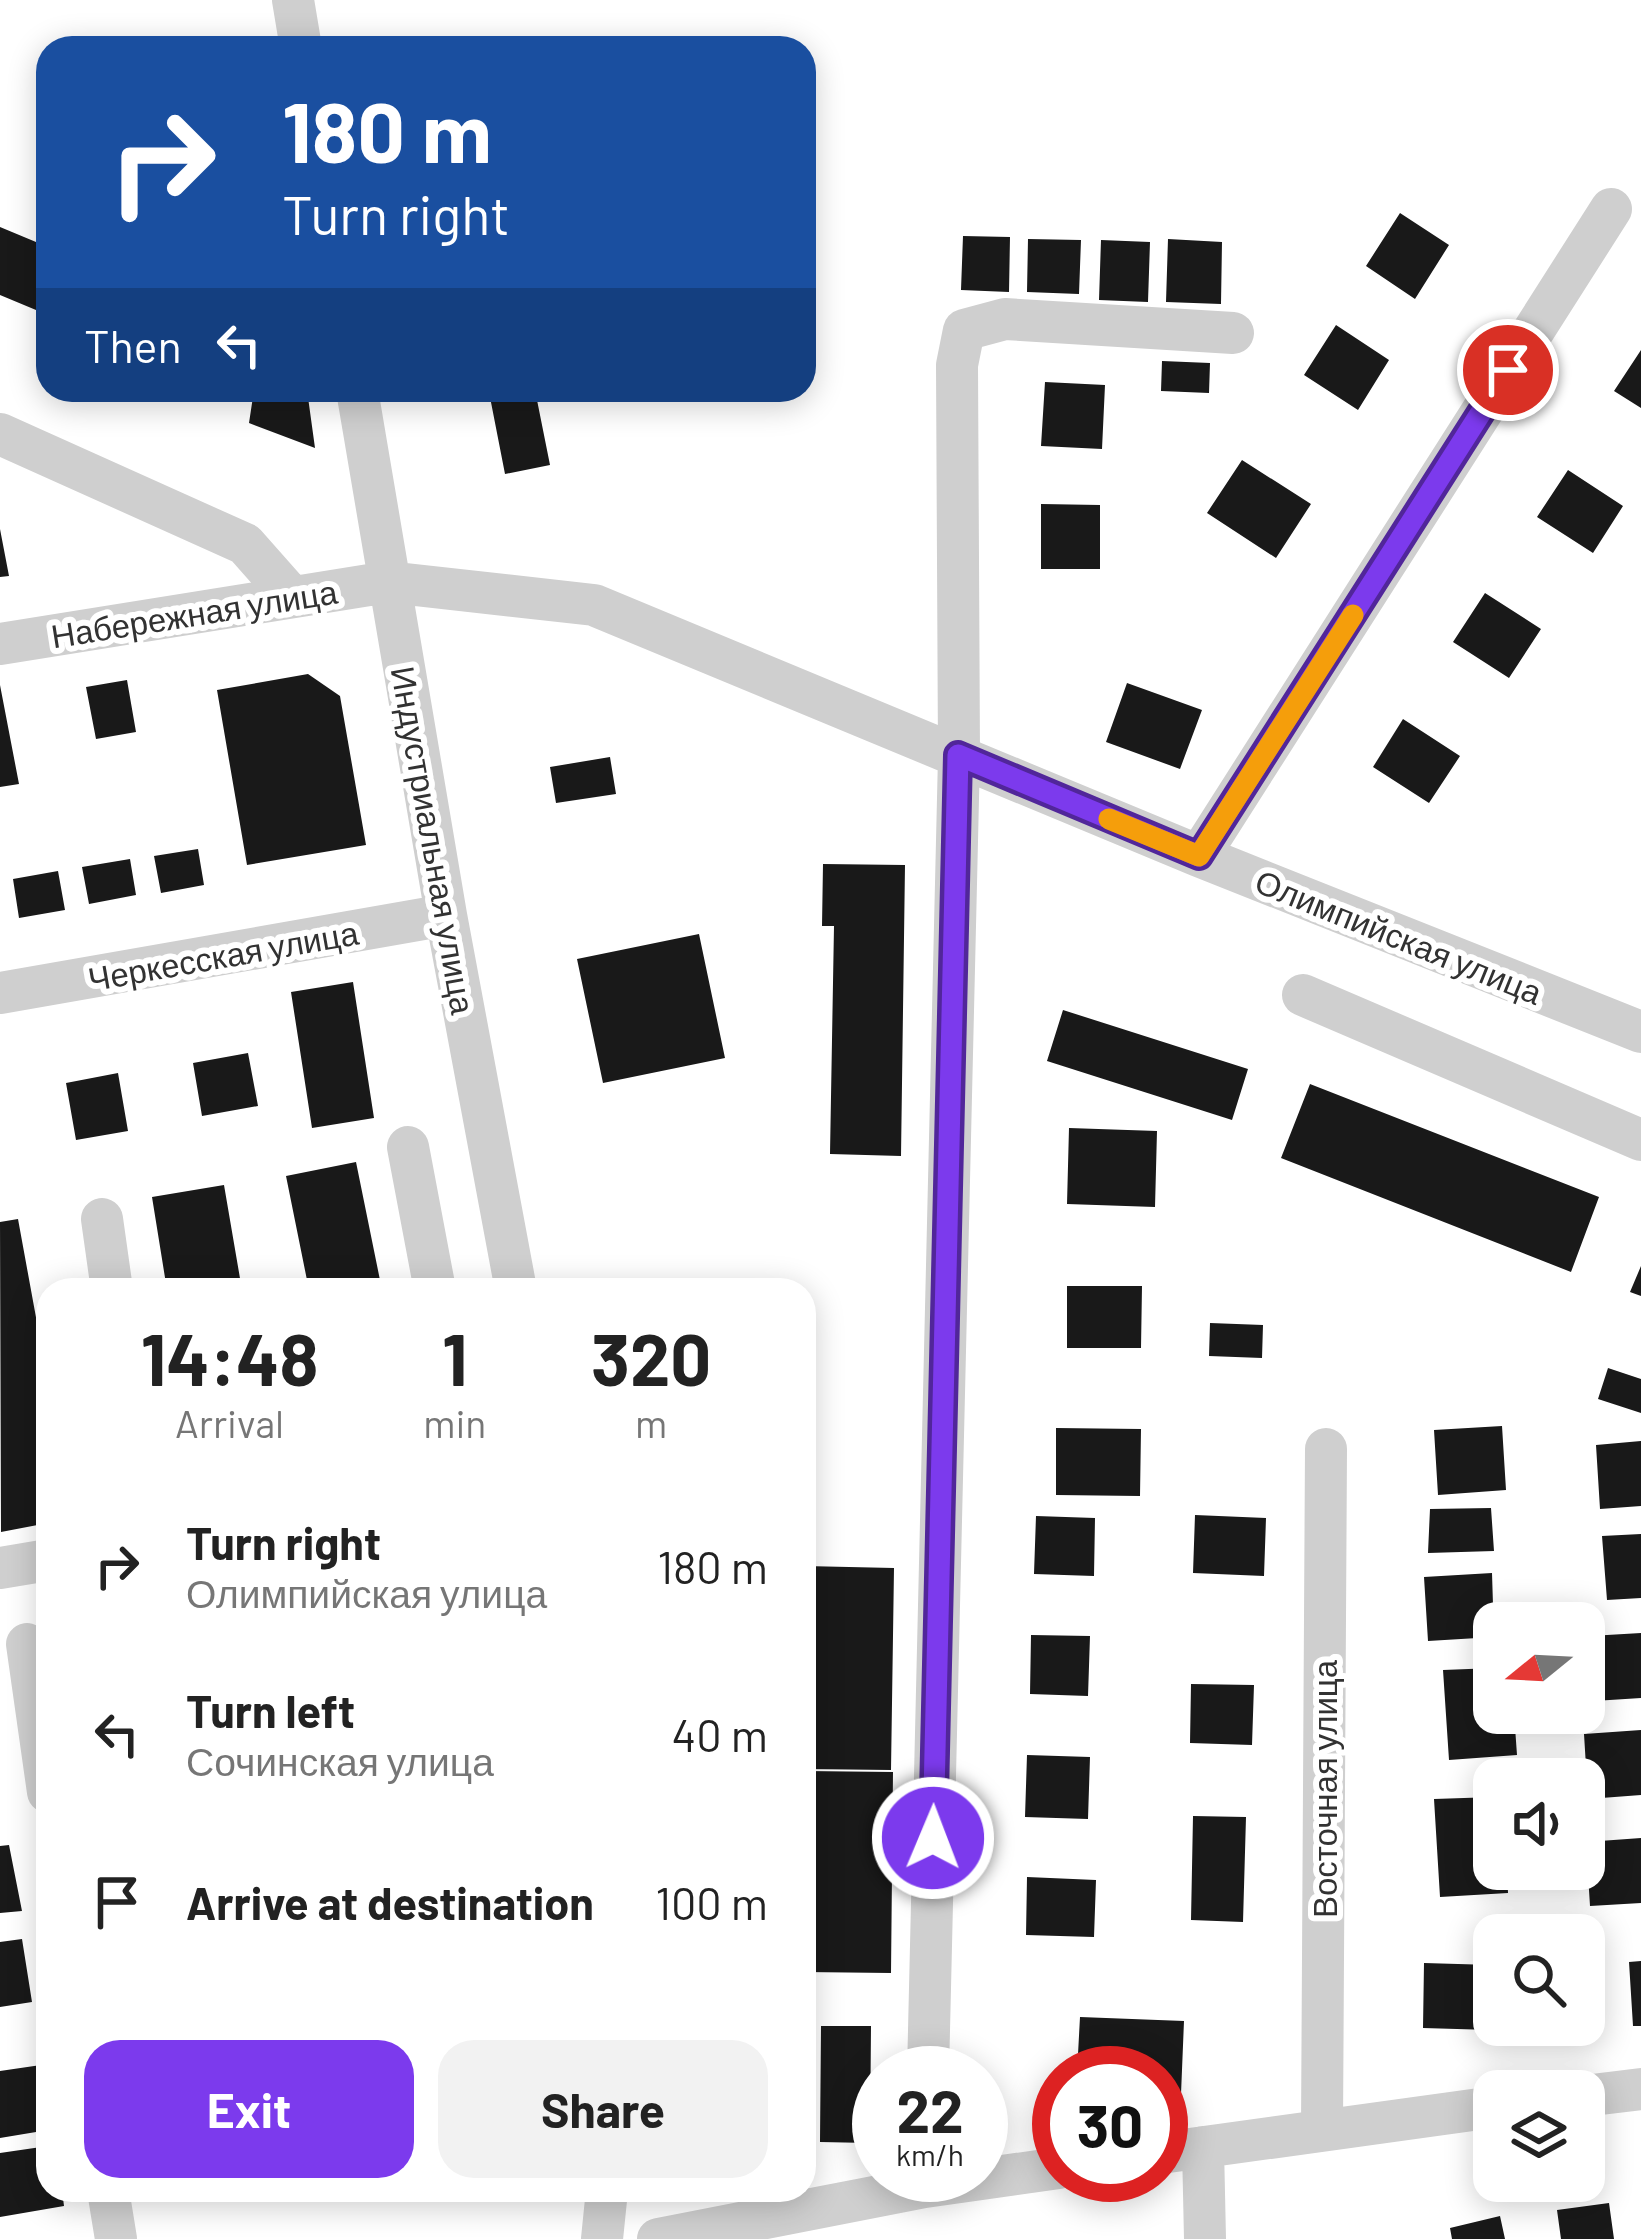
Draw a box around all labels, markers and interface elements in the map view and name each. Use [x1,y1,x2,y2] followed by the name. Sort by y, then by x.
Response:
[282,79,492,180] text: 180 m
[84,84,240,240] icon: right
[282,181,510,246] text: Turn right
[206,312,272,378] icon: left
[84,318,182,372] text: Then
[1457,319,1559,421] pin
[1475,337,1541,403] icon: arrive
[48,571,341,655] street label: Набережная улица
[384,663,484,1018] street label: Индустриальная улица
[1250,860,1549,1012] street label: Олимпийская улица
[85,911,362,998] street label: Черкесская улица
[141,1314,318,1400] text: 14:48
[442,1314,467,1400] text: 1
[591,1314,711,1400] text: 320
[175,1399,284,1446] text: Arrival
[423,1399,486,1446] text: min
[635,1399,667,1446] text: m
[186,1515,381,1569] text: Turn right
[84,1533,150,1599] icon: right
[657,1539,768,1593] text: 180 m
[186,1569,547,1616] text: Олимпийская улица
[1473,1602,1605,1734] north arrow
[1473,1602,1605,2202] map controls
[1304,1659,1344,1918] street label: Восточная улица
[186,1683,355,1737] text: Turn left
[84,1701,150,1767] icon: left
[672,1707,768,1761] text: 40 m
[186,1737,494,1784] text: Сочинская улица
[1473,1758,1605,1890] button: sound
[870,1775,996,1901] position arrow
[84,1869,150,1935] icon: arrive
[186,1875,594,1929] text: Arrive at destination
[655,1875,768,1929] text: 100 m
[1473,1914,1605,2046] button: search
[84,2040,414,2178] button: Exit
[438,2040,768,2178] button: Share
[1032,2046,1188,2202] speed limit sign: 30
[1473,2070,1605,2202] button: layers
[896,2073,964,2145] text: 22
[896,2136,964,2172] text: km/h

